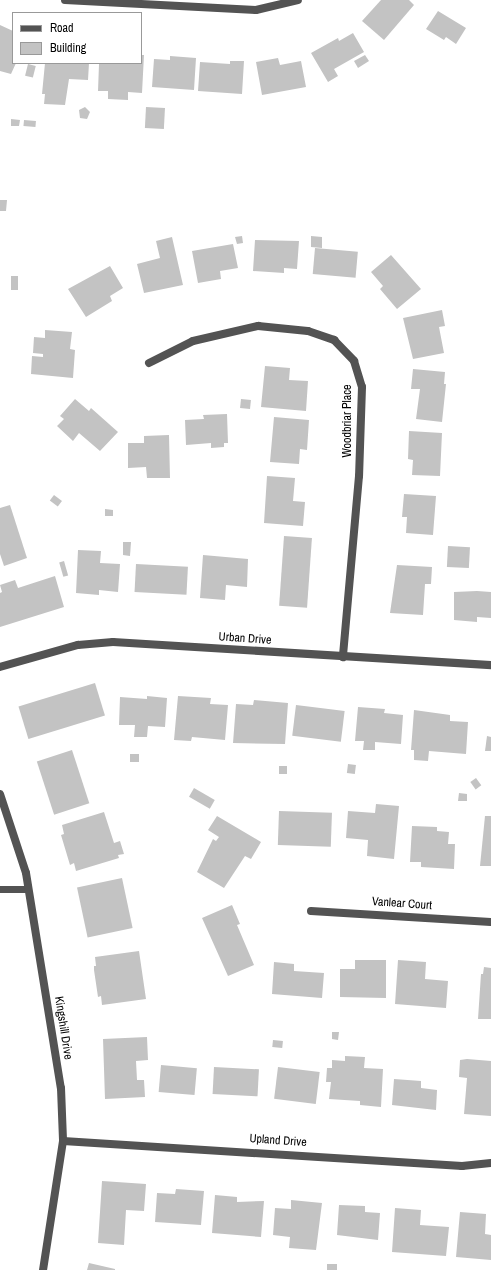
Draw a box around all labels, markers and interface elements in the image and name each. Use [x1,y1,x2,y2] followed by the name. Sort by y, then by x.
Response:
[12,12,142,64] legend
[50,20,74,36] text: Road
[50,40,86,56] text: Building
[341,384,355,458] street label: Woodbriar Place
[218,630,272,648] street label: Urban Drive
[372,895,432,913] street label: Vanlear Court
[51,995,75,1061] street label: Kingshill Drive
[249,1132,307,1150] street label: Upland Drive

